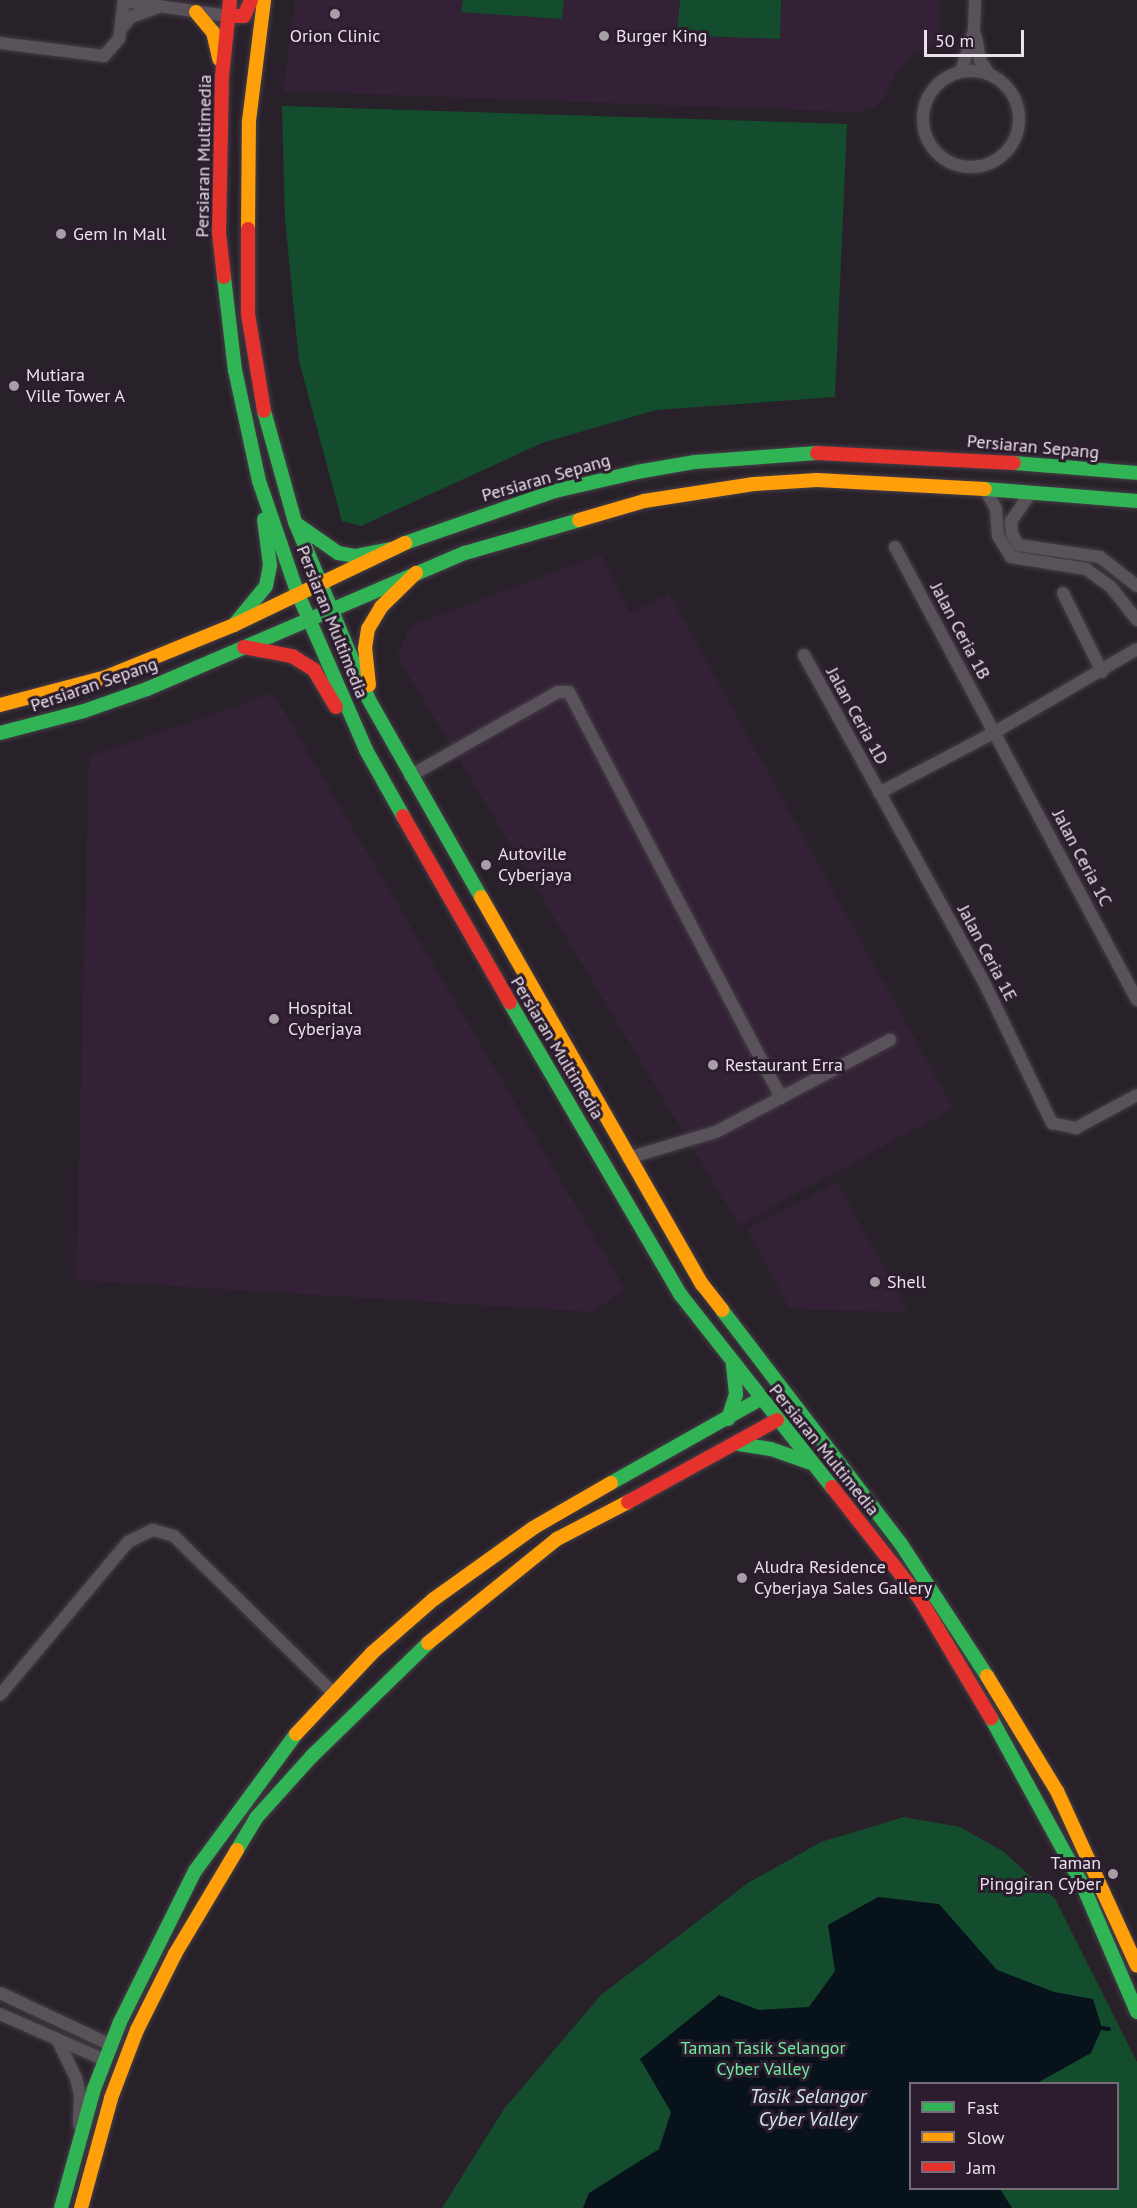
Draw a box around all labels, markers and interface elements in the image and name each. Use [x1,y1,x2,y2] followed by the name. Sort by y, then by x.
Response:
[326,5,344,23] marker: Orion Clinic
[927,18,1028,56] scale bar
[290,25,380,47] place label: Orion Clinic
[616,25,707,47] place label: Burger King
[597,29,611,43] marker: Burger King
[935,29,974,52] text: 50 m
[192,74,216,238] street label: Persiaran Multimedia
[73,223,166,245] place label: Gem In Mall
[54,227,68,241] marker: Gem In Mall
[26,365,126,407] place label: Mutiara Ville Tower A
[7,379,21,393] marker: Mutiara Ville Tower A
[966,430,1100,464] street label: Persiaran Sepang
[479,449,613,507] street label: Persiaran Sepang
[291,542,373,702] street label: Persiaran Multimedia
[925,579,995,683] street label: Jalan Ceria 1B
[28,653,160,717] street label: Persiaran Sepang
[821,664,893,768] street label: Jalan Ceria 1D
[1047,806,1117,910] street label: Jalan Ceria 1C
[498,844,572,886] place label: Autoville Cyberjaya
[479,858,493,872] marker: Autoville Cyberjaya
[953,901,1021,1005] street label: Jalan Ceria 1E
[506,973,608,1123] street label: Persiaran Multimedia
[288,998,362,1040] place label: Hospital Cyberjaya
[265,1010,283,1028] marker: Hospital Cyberjaya
[725,1054,843,1076] place label: Restaurant Erra
[706,1058,720,1072] marker: Restaurant Erra
[887,1271,926,1293] place label: Shell
[868,1275,882,1289] marker: Shell
[764,1380,884,1520] street label: Persiaran Multimedia
[754,1557,932,1600] place label: Aludra Residence Cyberjaya Sales Gallery
[735,1571,749,1585] marker: Aludra Residence Cyberjaya Sales Gallery
[980,1853,1101,1896] place label: Taman Pinggiran Cyber
[1106,1867,1120,1881] marker: Taman Pinggiran Cyber
[680,2038,846,2080] park label: Taman Tasik Selangor Cyber Valley
[909,2082,1119,2190] legend
[749,2084,867,2131] water label: Tasik Selangor Cyber Valley
[967,2096,999,2119] text: Fast
[967,2126,1005,2149] text: Slow
[967,2156,996,2179] text: Jam

